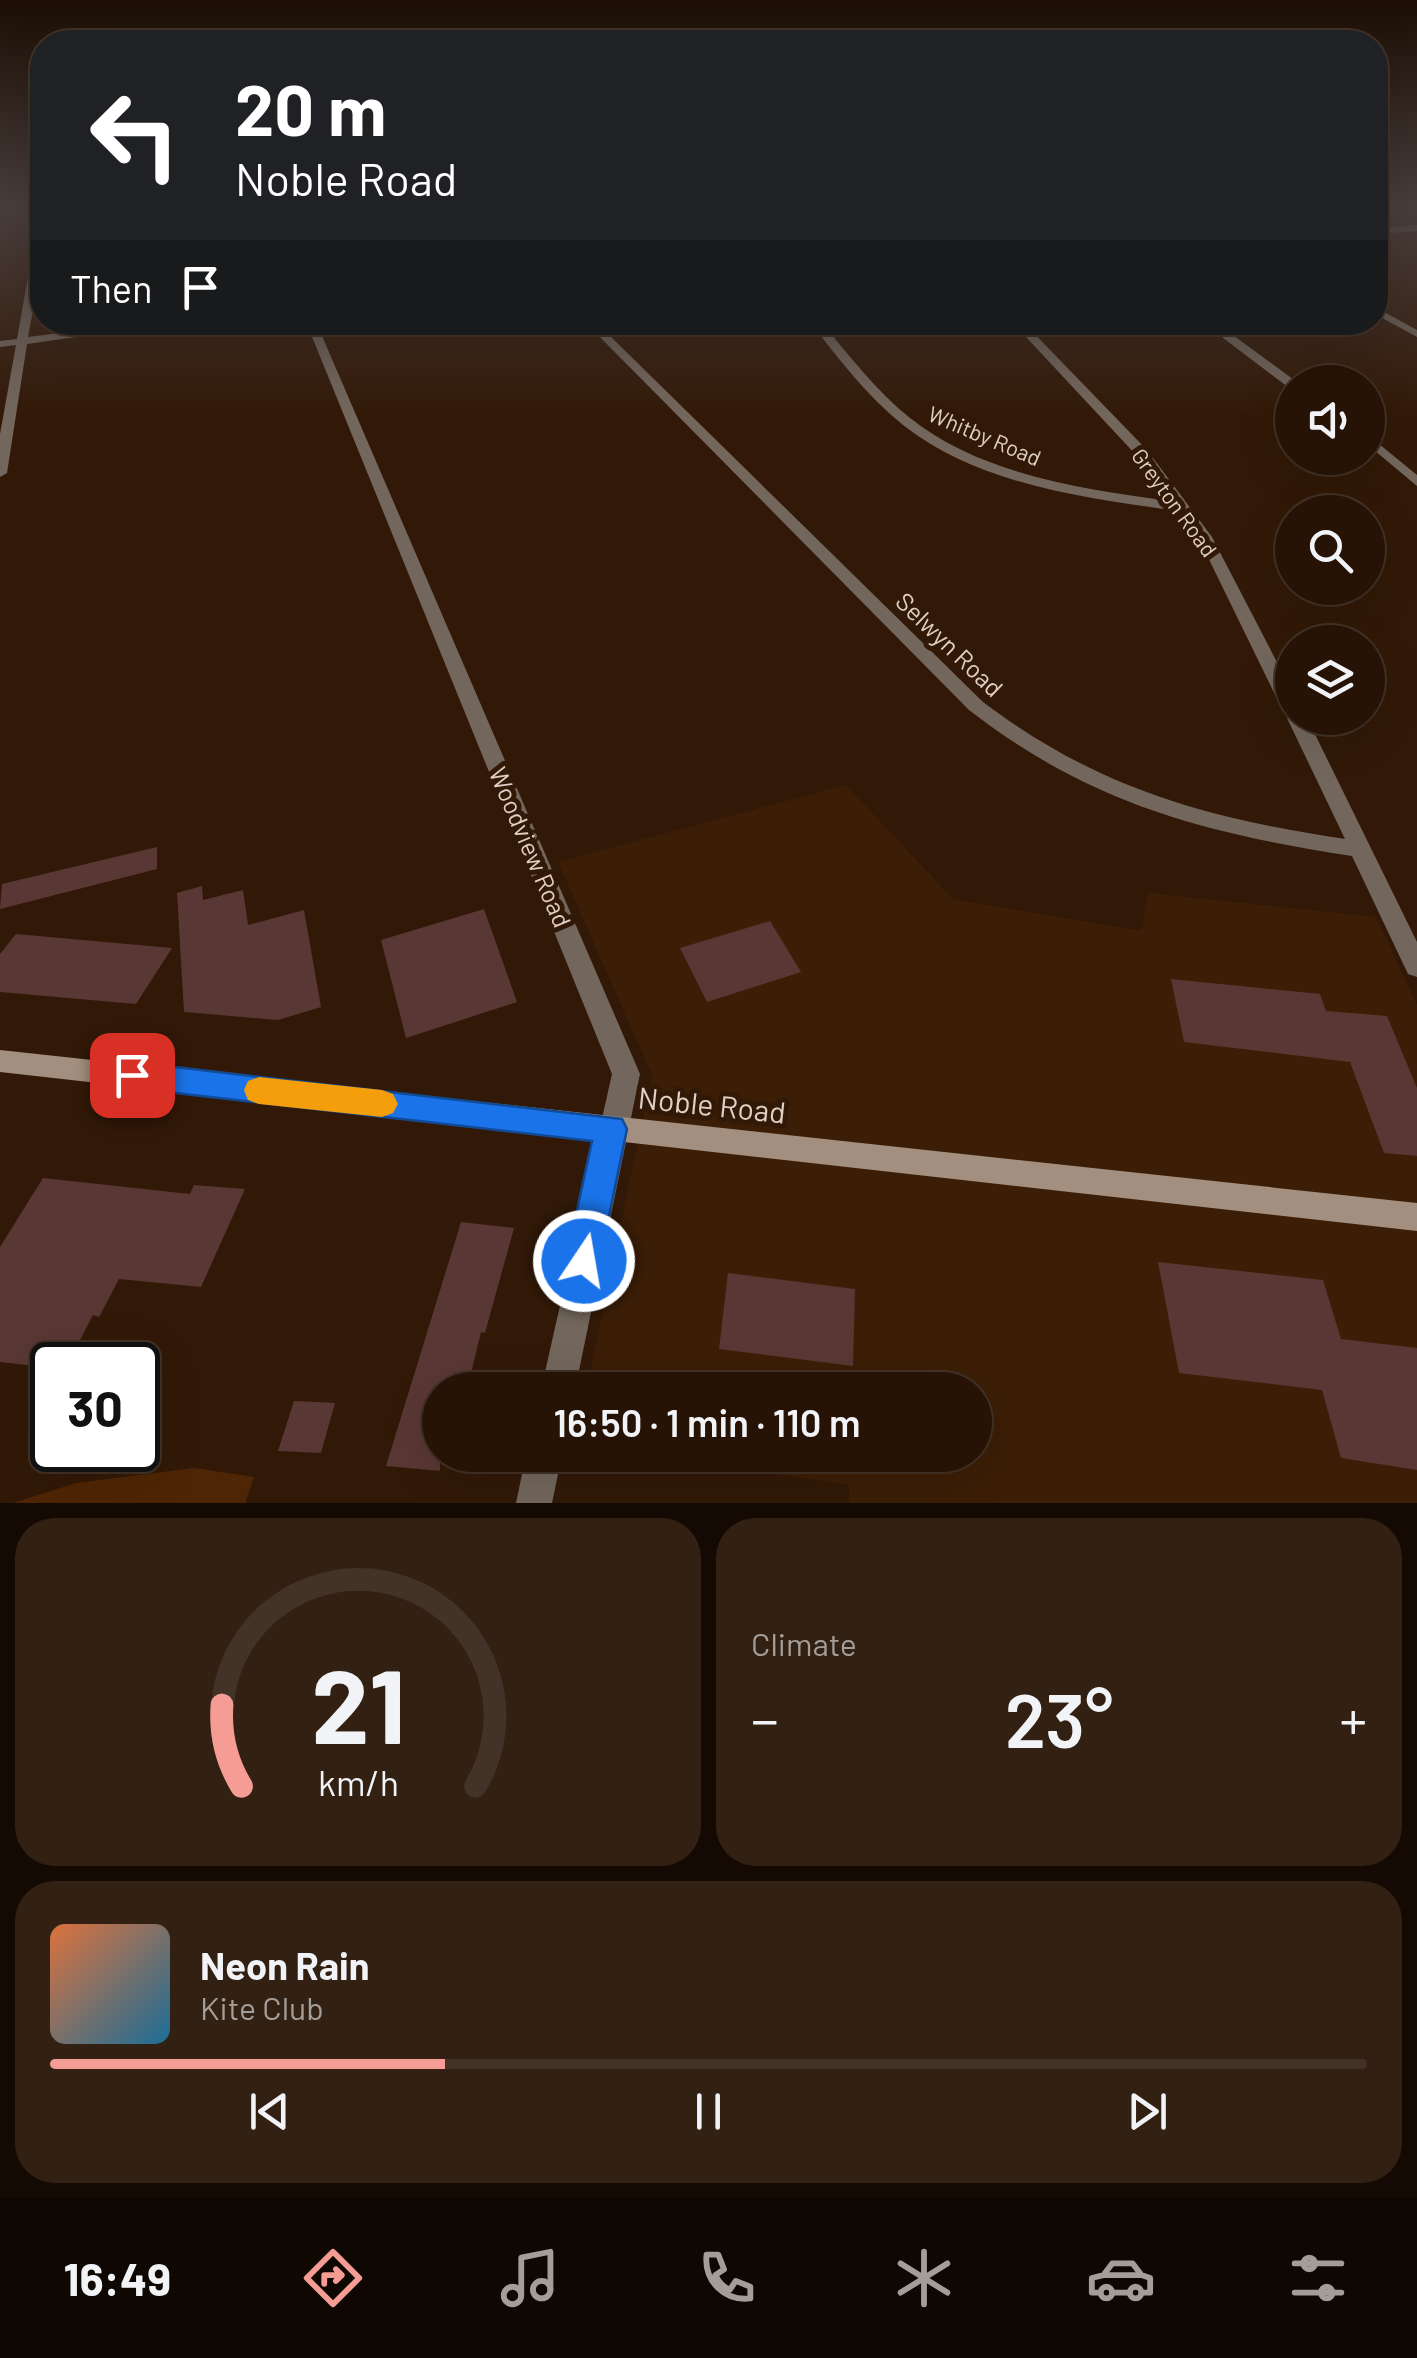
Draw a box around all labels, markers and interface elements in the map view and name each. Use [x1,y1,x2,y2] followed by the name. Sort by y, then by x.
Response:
[235,66,387,150] text: 20 m
[70,70,200,200] icon: left
[235,151,457,205] text: Noble Road
[173,260,228,315] icon: arrive
[70,265,153,311] text: Then
[1275,365,1385,735] map controls
[1275,365,1385,475] button: sound
[925,400,1045,470] street label: Whitby Road
[1127,443,1223,561] street label: Greyton Road
[1275,495,1385,605] button: search
[890,586,1010,702] street label: Selwyn Road
[1275,625,1385,735] button: layers
[484,762,578,932] street label: Woodview Road
[90,1033,175,1118] pin
[105,1048,160,1103] icon: arrive
[636,1078,788,1130] street label: Noble Road
[532,1209,636,1313] position arrow
[30,1342,160,1472] speed limit sign: 30
[554,1399,860,1445] text: 16:50 · 1 min · 110 m
[751,1624,857,1662] text: Climate
[311,1640,405,1765] text: 21
[1005,1673,1113,1763] text: 23°
[751,1685,779,1751] text: −
[1339,1685,1367,1751] text: +
[318,1760,398,1803] text: km/h
[200,1942,369,1988] text: Neon Rain
[200,1988,324,2026] text: Kite Club
[242,2084,297,2139] icon: previous
[681,2084,736,2139] icon: pause
[1120,2084,1175,2139] icon: next
[298,2243,368,2313] icon: directions
[495,2243,565,2313] icon: music
[692,2243,762,2313] icon: phone
[889,2243,959,2313] icon: climate
[1086,2243,1156,2313] icon: car
[1283,2243,1353,2313] icon: filters
[64,2251,171,2305] text: 16:49

